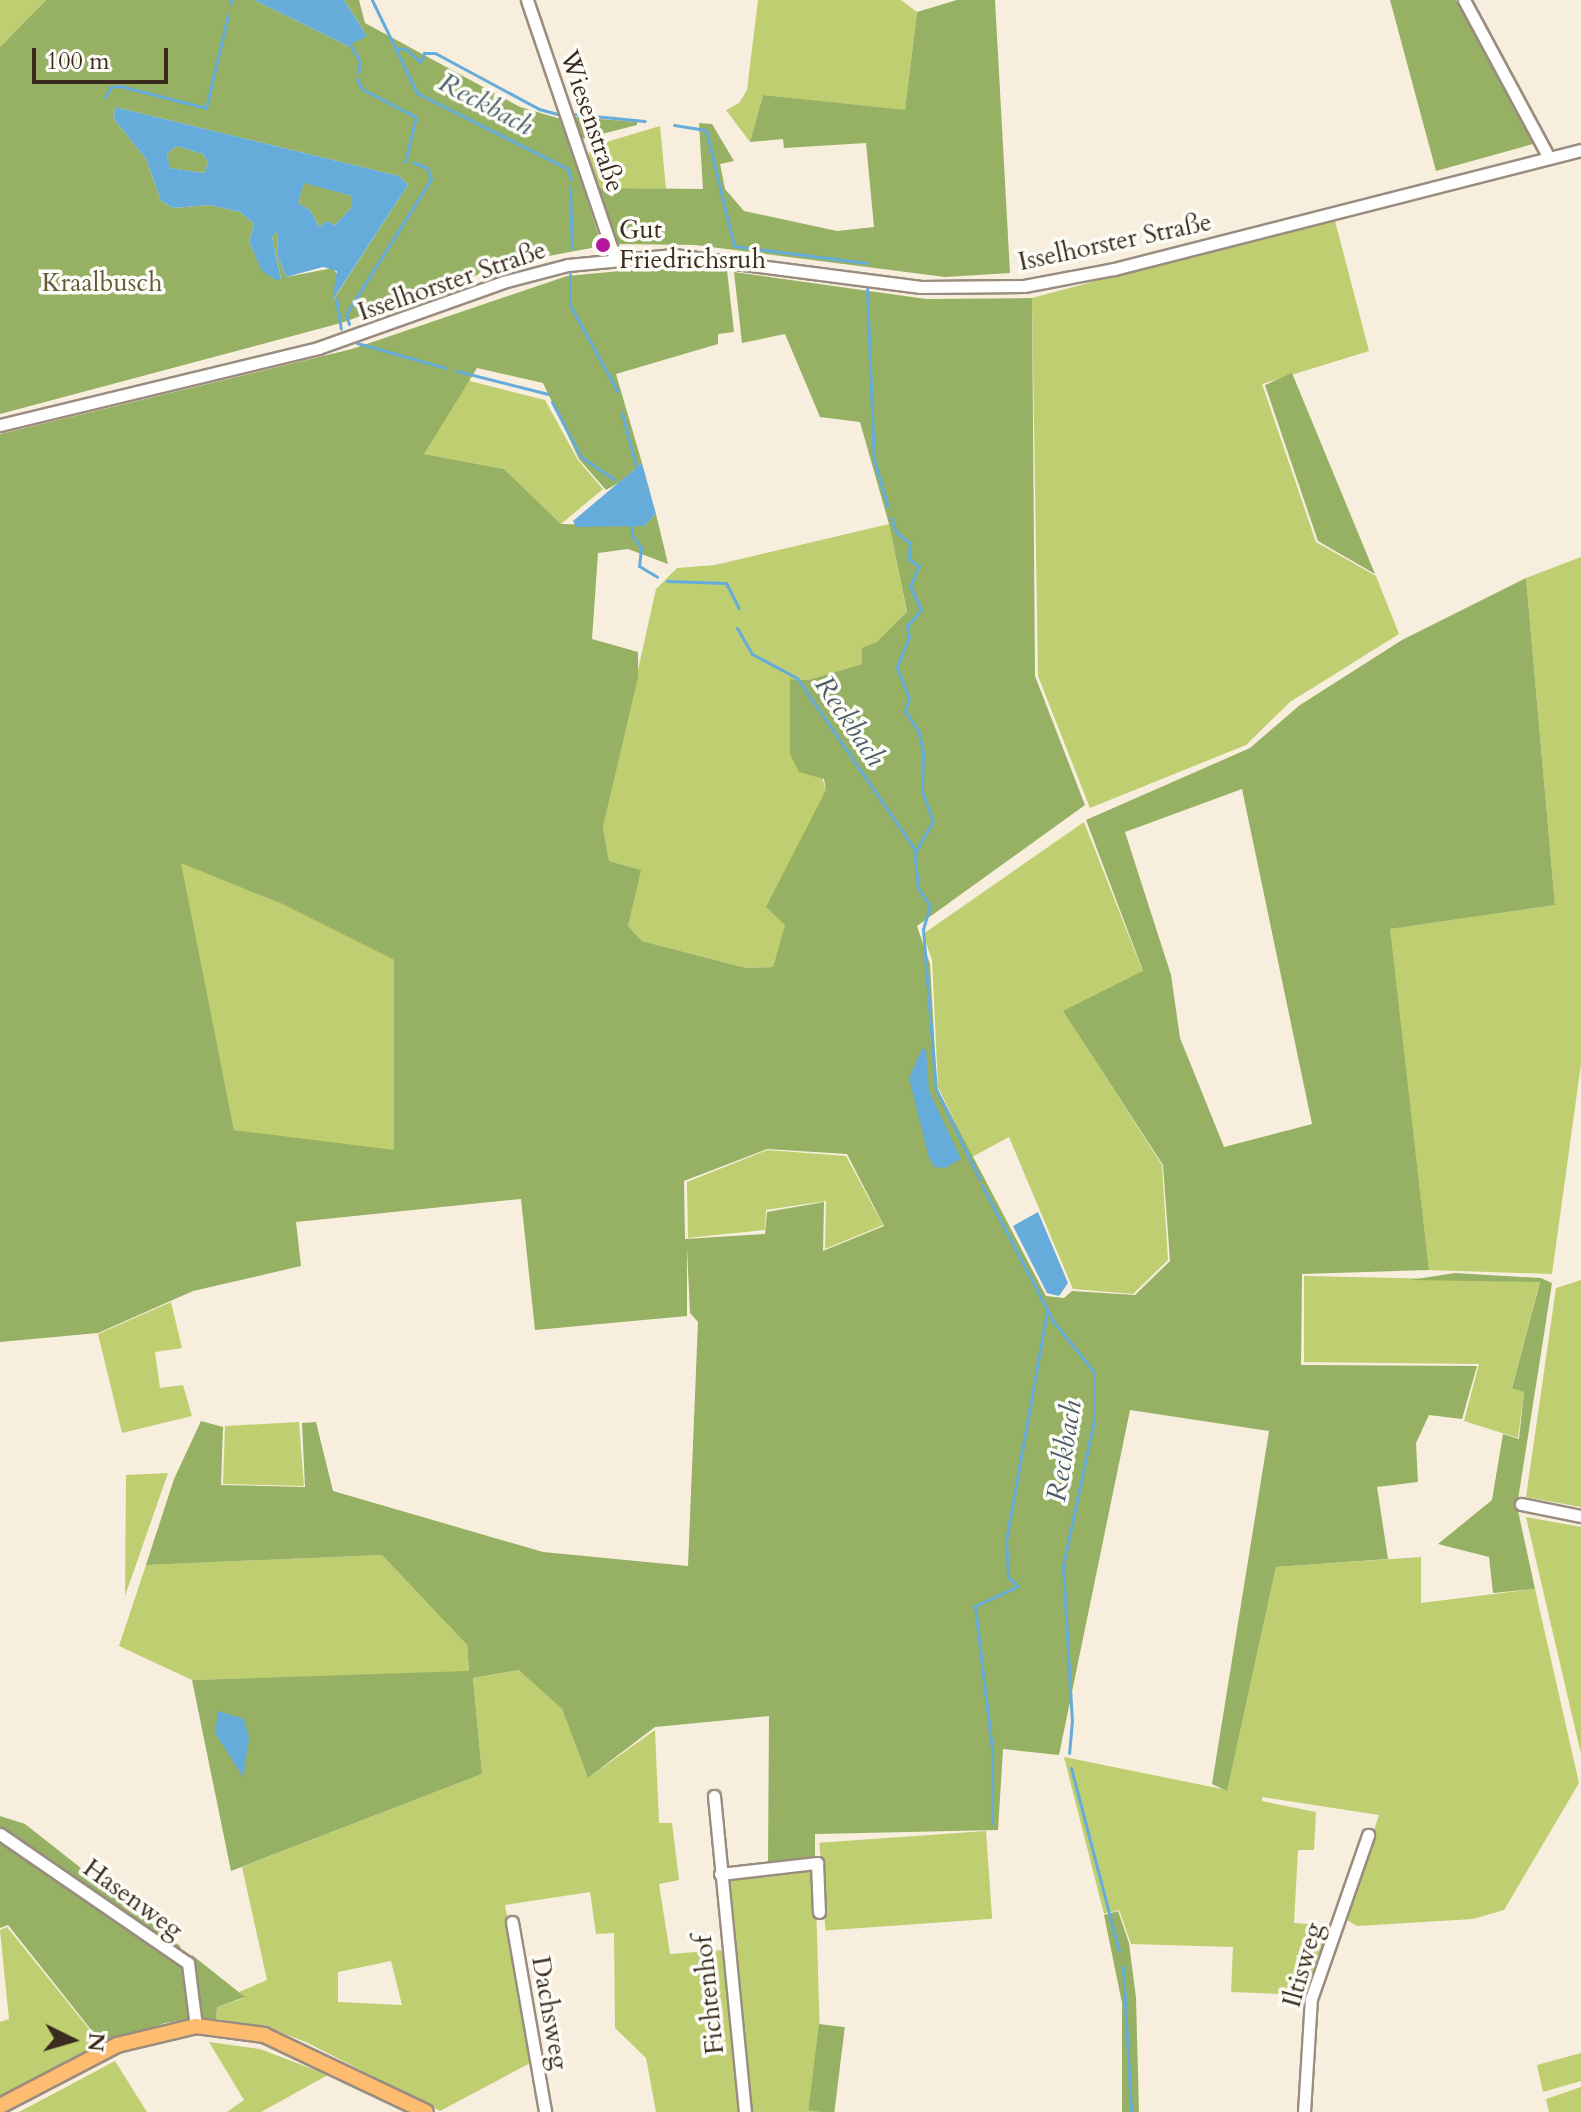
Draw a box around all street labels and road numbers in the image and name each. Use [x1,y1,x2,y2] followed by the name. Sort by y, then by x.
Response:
[553,46,631,196] street label: Wiesenstraße
[1015,206,1215,278] street label: Isselhorster Straße
[354,234,550,328] street label: Isselhorster Straße
[77,1852,189,1946] street label: Hasenweg
[1276,1919,1330,2011] street label: Iltisweg
[687,1934,731,2056] street label: Fichtenhof
[525,1954,575,2072] street label: Dachsweg

